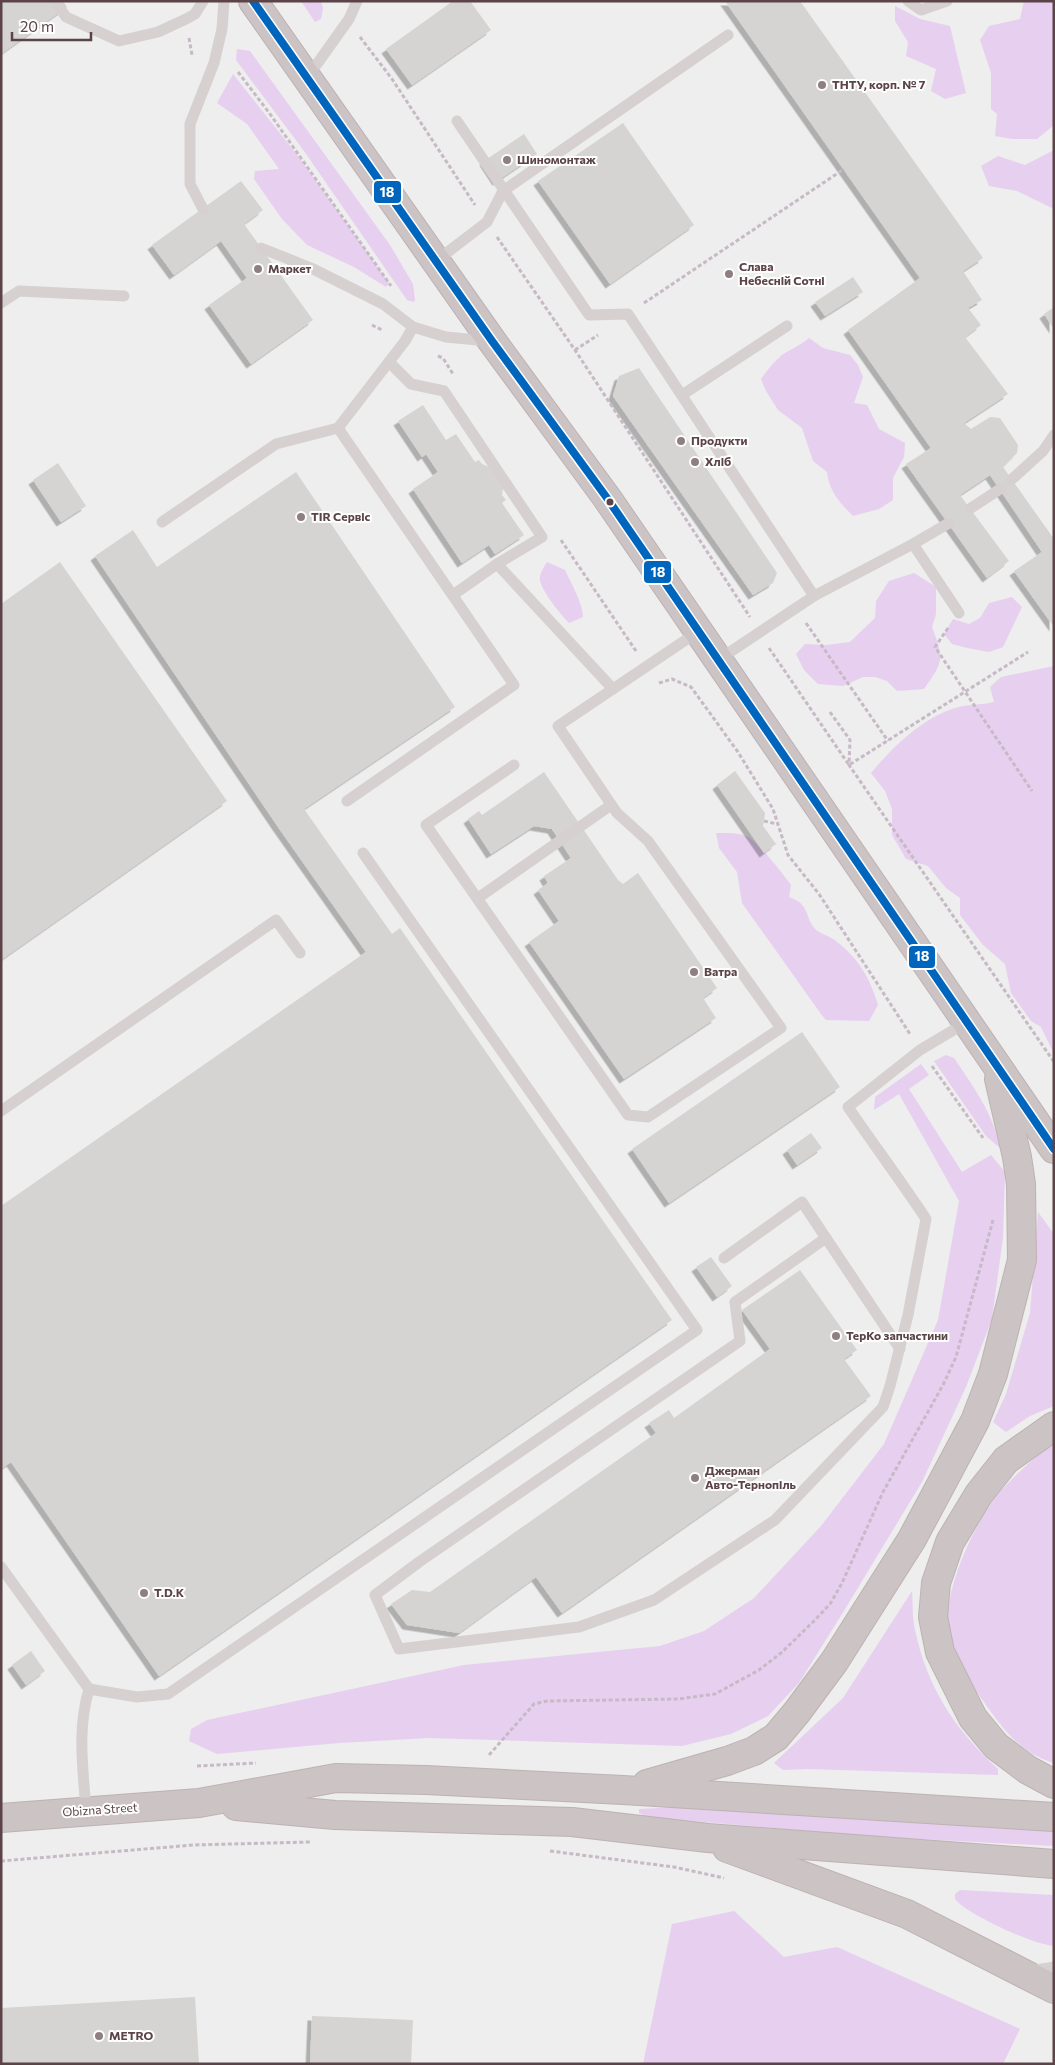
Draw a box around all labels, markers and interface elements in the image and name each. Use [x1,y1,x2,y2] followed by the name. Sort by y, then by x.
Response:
[12,10,91,42] scale bar
[20,17,54,35] text: 20 m
[832,77,926,91] place label: ТНТУ, корп. № 7
[816,79,828,91] marker: ТНТУ, корп. № 7
[517,152,597,166] place label: Шиномонтаж
[501,154,513,166] marker: Шиномонтаж
[373,180,402,204] line badge: 18
[380,183,395,200] text: 18
[739,259,825,287] place label: Слава Небесній Сотні
[268,261,312,275] place label: Маркет
[252,263,264,275] marker: Маркет
[723,268,735,280] marker: Слава Небесній Сотні
[691,433,748,447] place label: Продукти
[675,435,687,447] marker: Продукти
[705,454,731,468] place label: Хліб
[689,456,701,468] marker: Хліб
[605,497,615,507] unlabelled marker
[311,509,371,523] place label: TIR Сервіс
[295,511,307,523] marker: TIR Сервіс
[643,560,672,584] line badge: 18
[651,563,666,580] text: 18
[908,945,936,969] line badge: 18
[915,947,930,964] text: 18
[704,964,737,978] place label: Ватра
[688,966,700,978] marker: Ватра
[846,1328,948,1342] place label: ТерКо запчастини
[830,1330,842,1342] marker: ТерКо запчастини
[705,1463,797,1491] place label: Джерман Авто-Тернопіль
[689,1472,701,1484] marker: Джерман Авто-Тернопіль
[154,1585,185,1599] place label: T.D.K
[138,1587,150,1599] marker: T.D.K
[62,1799,138,1819] street label: Obizna Street
[109,2028,153,2042] place label: METRO
[93,2030,105,2042] marker: METRO

